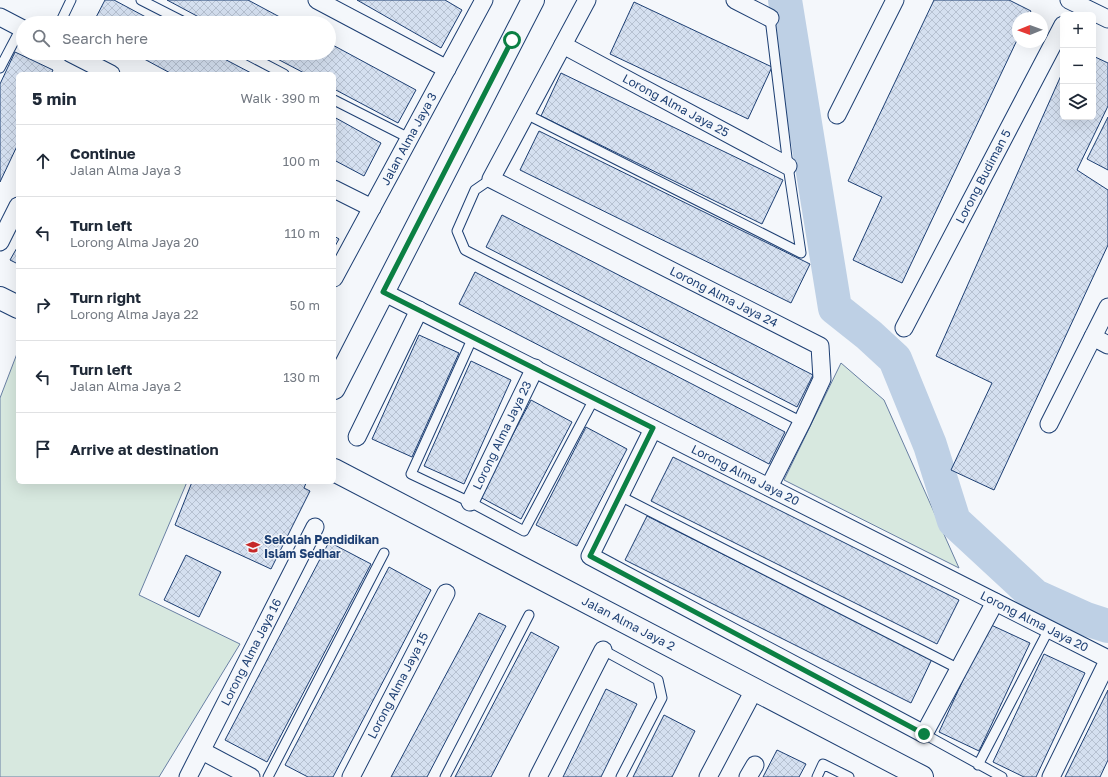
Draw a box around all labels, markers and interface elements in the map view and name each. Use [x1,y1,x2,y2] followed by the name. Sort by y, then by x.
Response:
[1012,12,1048,48] north arrow
[1060,12,1096,120] map controls
[1060,12,1096,48] button: +
[16,16,336,60] search box
[30,27,52,49] icon: search
[62,29,148,47] text: Search here
[503,31,521,49] route start
[1060,48,1096,84] button: −
[620,70,732,140] street label: Lorong Alma Jaya 25
[1060,84,1096,120] button: layers
[32,88,76,109] text: 5 min
[241,90,320,106] text: Walk · 390 m
[378,90,440,188] street label: Jalan Alma Jaya 3
[952,127,1014,226] street label: Lorong Budiman 5
[70,144,136,162] text: Continue
[32,150,54,172] icon: ahead
[283,153,320,169] text: 100 m
[70,162,181,178] text: Jalan Alma Jaya 3
[70,216,132,234] text: Turn left
[32,222,54,244] icon: left
[285,225,320,241] text: 110 m
[70,234,199,250] text: Lorong Alma Jaya 20
[667,263,780,330] street label: Lorong Alma Jaya 24
[70,288,141,306] text: Turn right
[32,294,54,316] icon: right
[290,297,320,313] text: 50 m
[70,306,199,322] text: Lorong Alma Jaya 22
[70,360,132,378] text: Turn left
[32,366,54,388] icon: left
[283,369,320,385] text: 130 m
[70,378,181,394] text: Jalan Alma Jaya 2
[469,378,535,492] street label: Lorong Alma Jaya 23
[32,438,54,460] icon: arrive
[70,440,219,458] text: Arrive at destination
[689,441,802,509] street label: Lorong Alma Jaya 20
[264,532,379,561] place label: Sekolah Pendidikan Islam Sedhar
[245,539,261,555] school or university icon: Sekolah Pendidikan Islam Sedhar
[978,588,1091,655] street label: Lorong Alma Jaya 20
[579,593,678,654] street label: Jalan Alma Jaya 2
[218,596,284,708] street label: Lorong Alma Jaya 16
[364,629,432,741] street label: Lorong Alma Jaya 15
[915,725,933,743] route end

